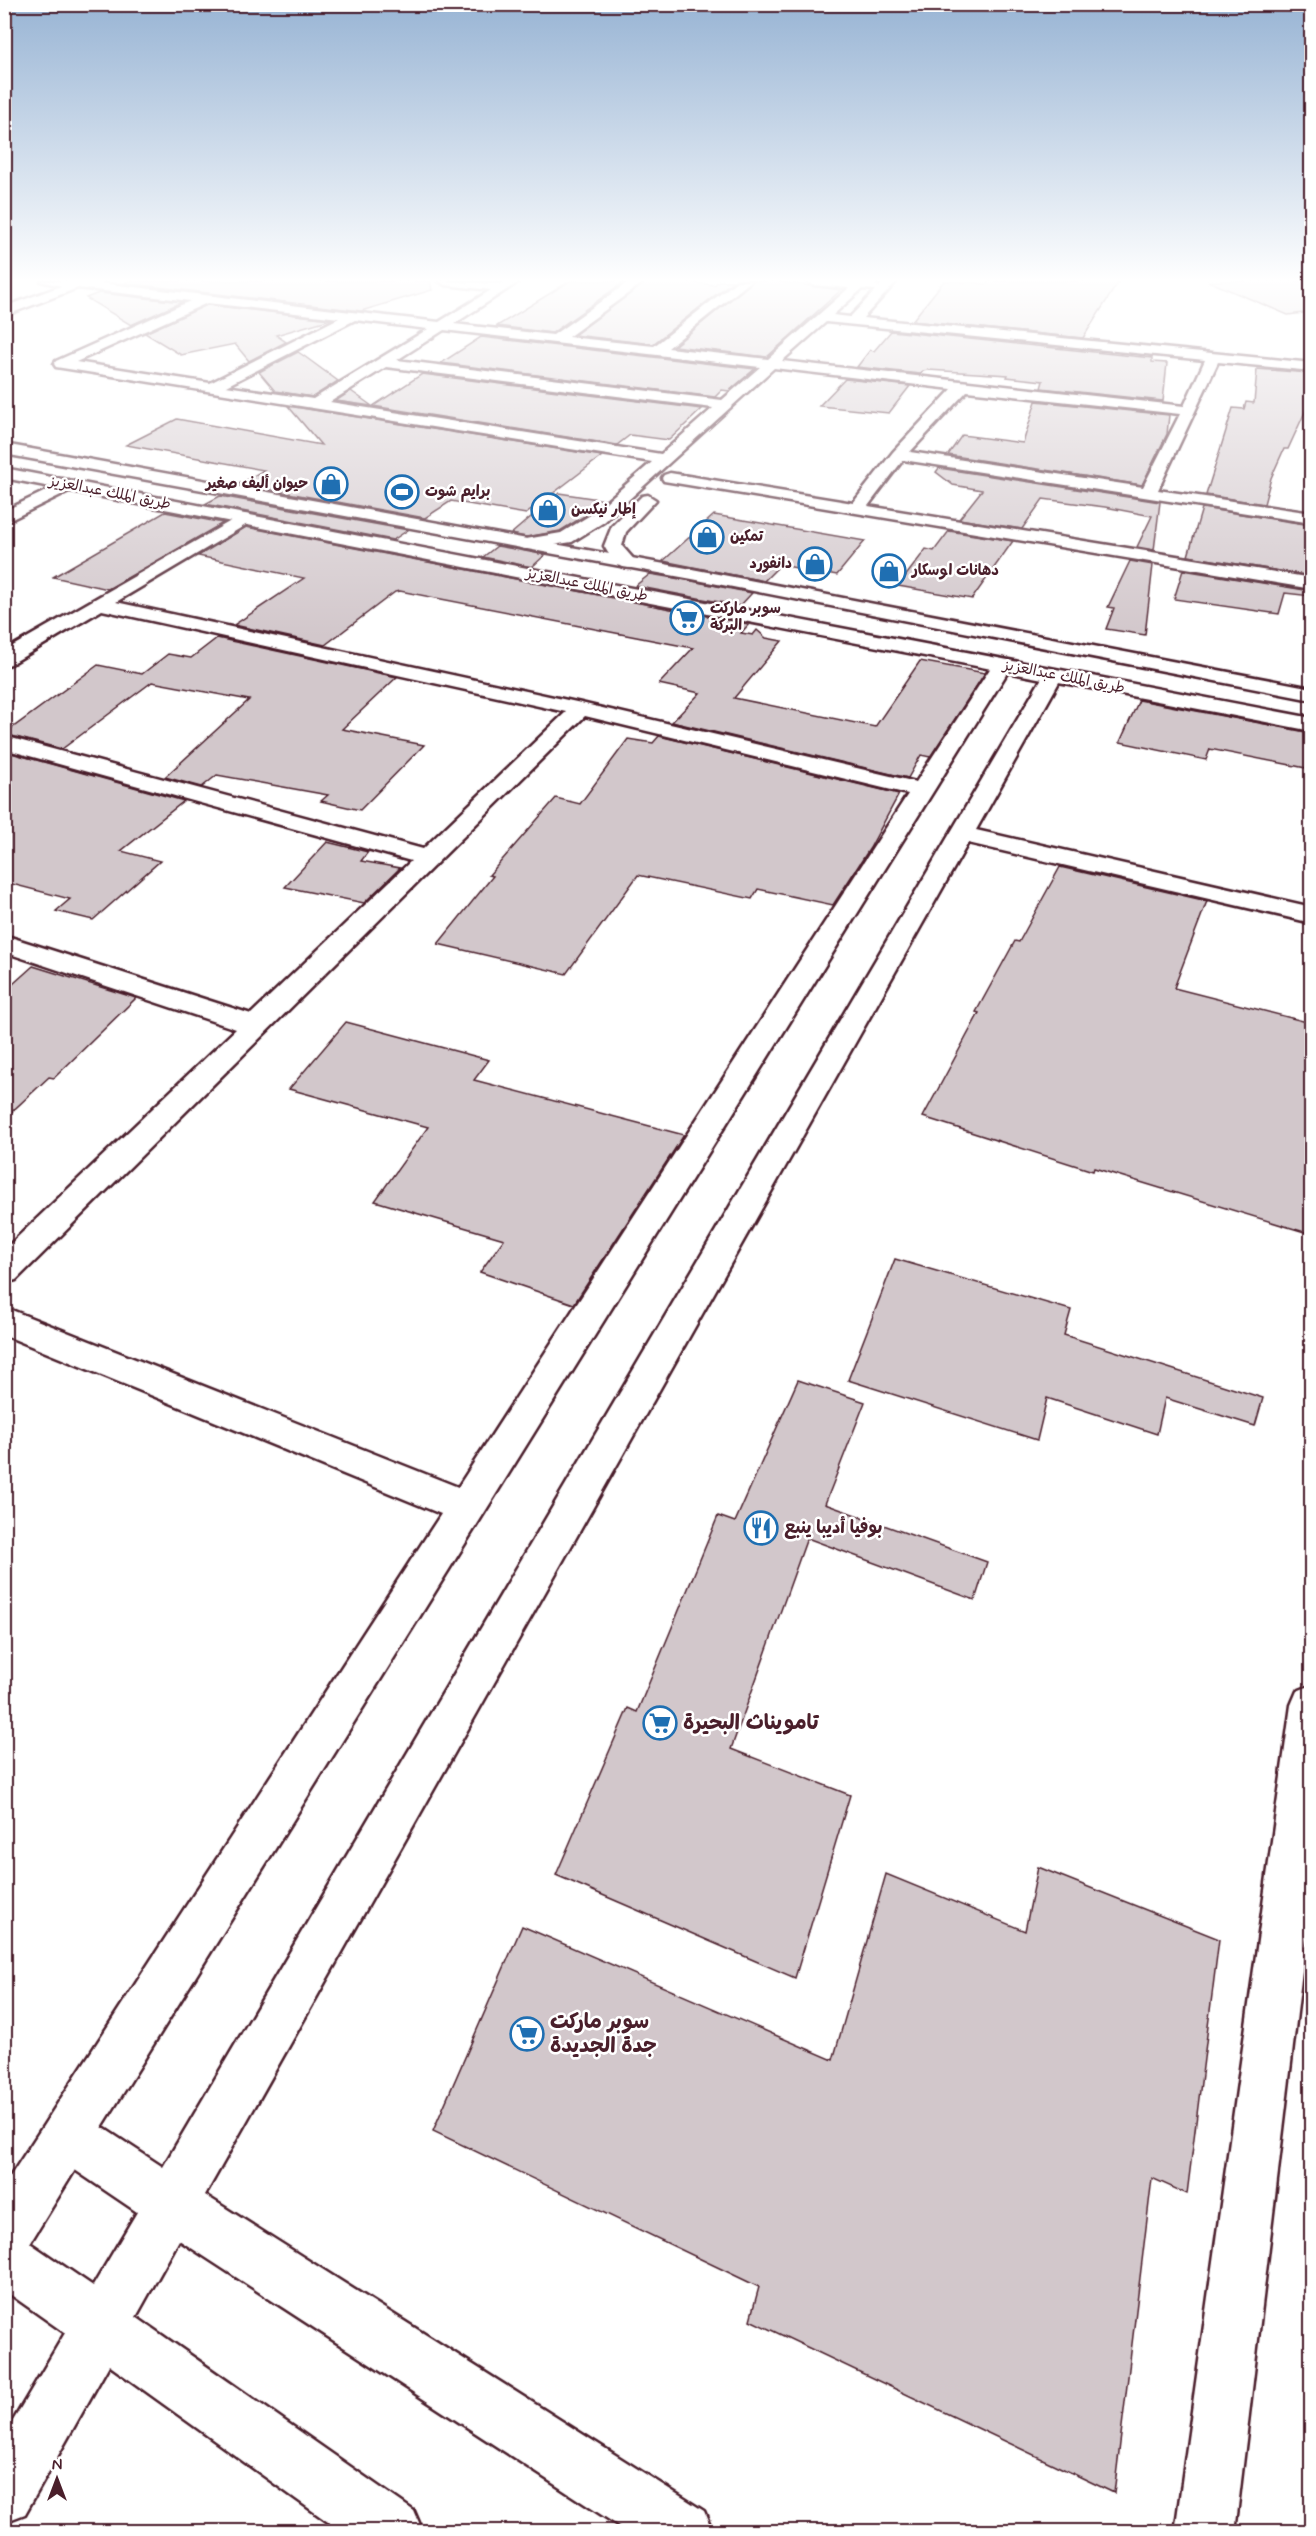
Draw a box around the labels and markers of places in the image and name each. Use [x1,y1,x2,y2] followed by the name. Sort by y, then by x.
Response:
[313,466,349,502] shop icon: حيوان أليف صغير
[204,473,308,494] place label: حيوان أليف صغير
[384,474,420,510] sports icon: برايم شوت
[425,482,490,502] place label: برايم شوت
[530,492,566,528] shop icon: إطار نيكسن
[571,500,636,520] place label: إطار نيكسن
[689,519,725,555] shop icon: تمكين
[730,527,764,547] place label: تمكين
[797,546,833,582] shop icon: دانفورد
[871,553,907,589] shop icon: دهانات اوسكار
[750,554,792,574] place label: دانفورد
[910,561,999,581] place label: دهانات اوسكار
[710,599,781,636] place label: سوبر ماركت البركة
[669,600,705,636] supermarket icon: سوبر ماركت البركة
[743,1510,779,1546] restaurant icon: بوفيا أديبا ينبع
[784,1516,883,1540] place label: بوفيا أديبا ينبع
[642,1705,678,1741] supermarket icon: تامويناث البحيرة
[683,1709,819,1737] place label: تامويناث البحيرة
[550,2008,657,2060] place label: سوبر ماركت جدة الجديدة
[509,2016,545,2052] supermarket icon: سوبر ماركت جدة الجديدة

